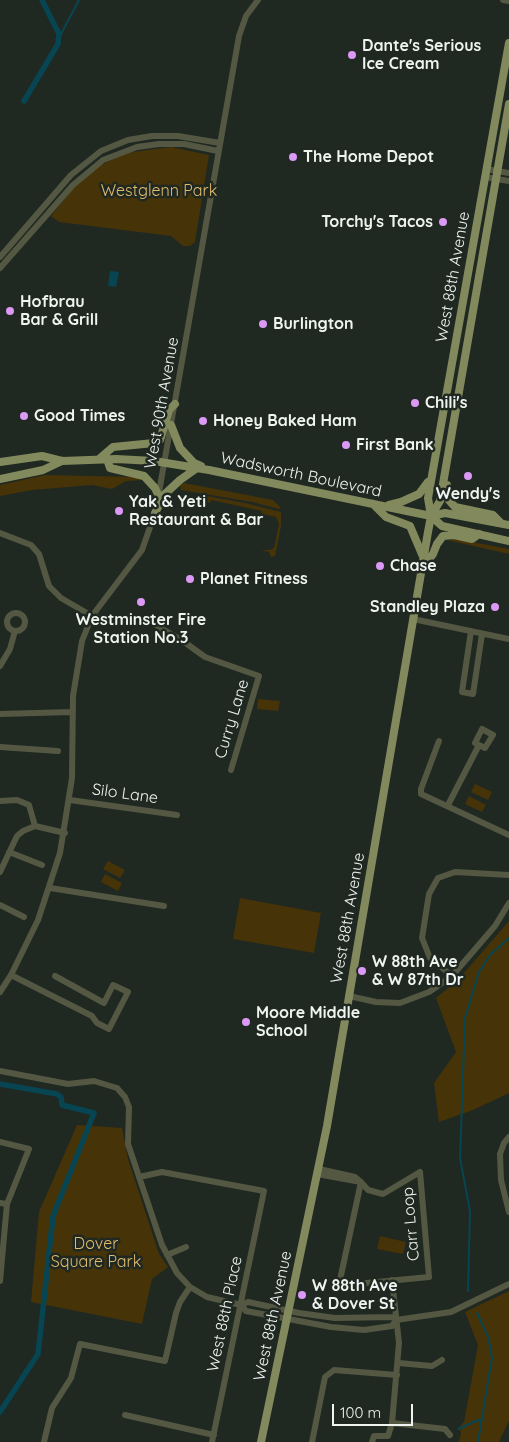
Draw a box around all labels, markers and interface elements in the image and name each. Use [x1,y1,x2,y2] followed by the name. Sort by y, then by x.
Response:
[362,36,481,74] place label: Dante's Serious Ice Cream
[346,49,358,61] marker: Dante's Serious Ice Cream
[303,147,434,167] place label: The Home Depot
[287,151,299,163] marker: The Home Depot
[101,181,217,201] park label: Westglenn Park
[432,210,474,344] street label: West 88th Avenue
[321,212,433,232] place label: Torchy's Tacos
[437,216,449,228] marker: Torchy's Tacos
[20,292,98,330] place label: Hofbrau Bar & Grill
[4,305,16,317] marker: Hofbrau Bar & Grill
[273,314,354,334] place label: Burlington
[257,318,269,330] marker: Burlington
[141,336,183,470] street label: West 90th Avenue
[425,393,467,413] place label: Chili's
[409,397,421,409] marker: Chili's
[34,406,125,426] place label: Good Times
[18,410,30,422] marker: Good Times
[213,411,357,431] place label: Honey Baked Ham
[197,415,209,427] marker: Honey Baked Ham
[356,435,434,455] place label: First Bank
[340,439,352,451] marker: First Bank
[219,449,383,501] street label: Wadsworth Boulevard
[462,470,474,482] marker: Wendy's
[436,484,500,504] place label: Wendy's
[129,492,264,530] place label: Yak & Yeti Restaurant & Bar
[113,505,125,517] marker: Yak & Yeti Restaurant & Bar
[390,556,437,576] place label: Chase
[374,560,386,572] marker: Chase
[200,569,308,589] place label: Planet Fitness
[184,573,196,585] marker: Planet Fitness
[135,596,147,608] marker: Westminster Fire Station No.3
[370,597,485,617] place label: Standley Plaza
[489,601,501,613] marker: Standley Plaza
[76,610,206,648] place label: Westminster Fire Station No.3
[211,677,253,761] street label: Curry Lane
[91,780,159,808] street label: Silo Lane
[327,851,369,985] street label: West 88th Avenue
[372,952,464,990] place label: W 88th Ave & W 87th Dr
[356,965,368,977] marker: W 88th Ave & W 87th Dr
[256,1003,360,1041] place label: Moore Middle School
[240,1016,252,1028] marker: Moore Middle School
[398,1186,424,1262] street label: Carr Loop
[51,1234,141,1272] park label: Dover Square Park
[250,1249,296,1383] street label: West 88th Avenue
[203,1254,247,1374] street label: West 88th Place
[312,1276,398,1314] place label: W 88th Ave & Dover St
[296,1289,308,1301] marker: W 88th Ave & Dover St
[334,1394,415,1426] scale bar
[340,1403,381,1422] text: 100 m

